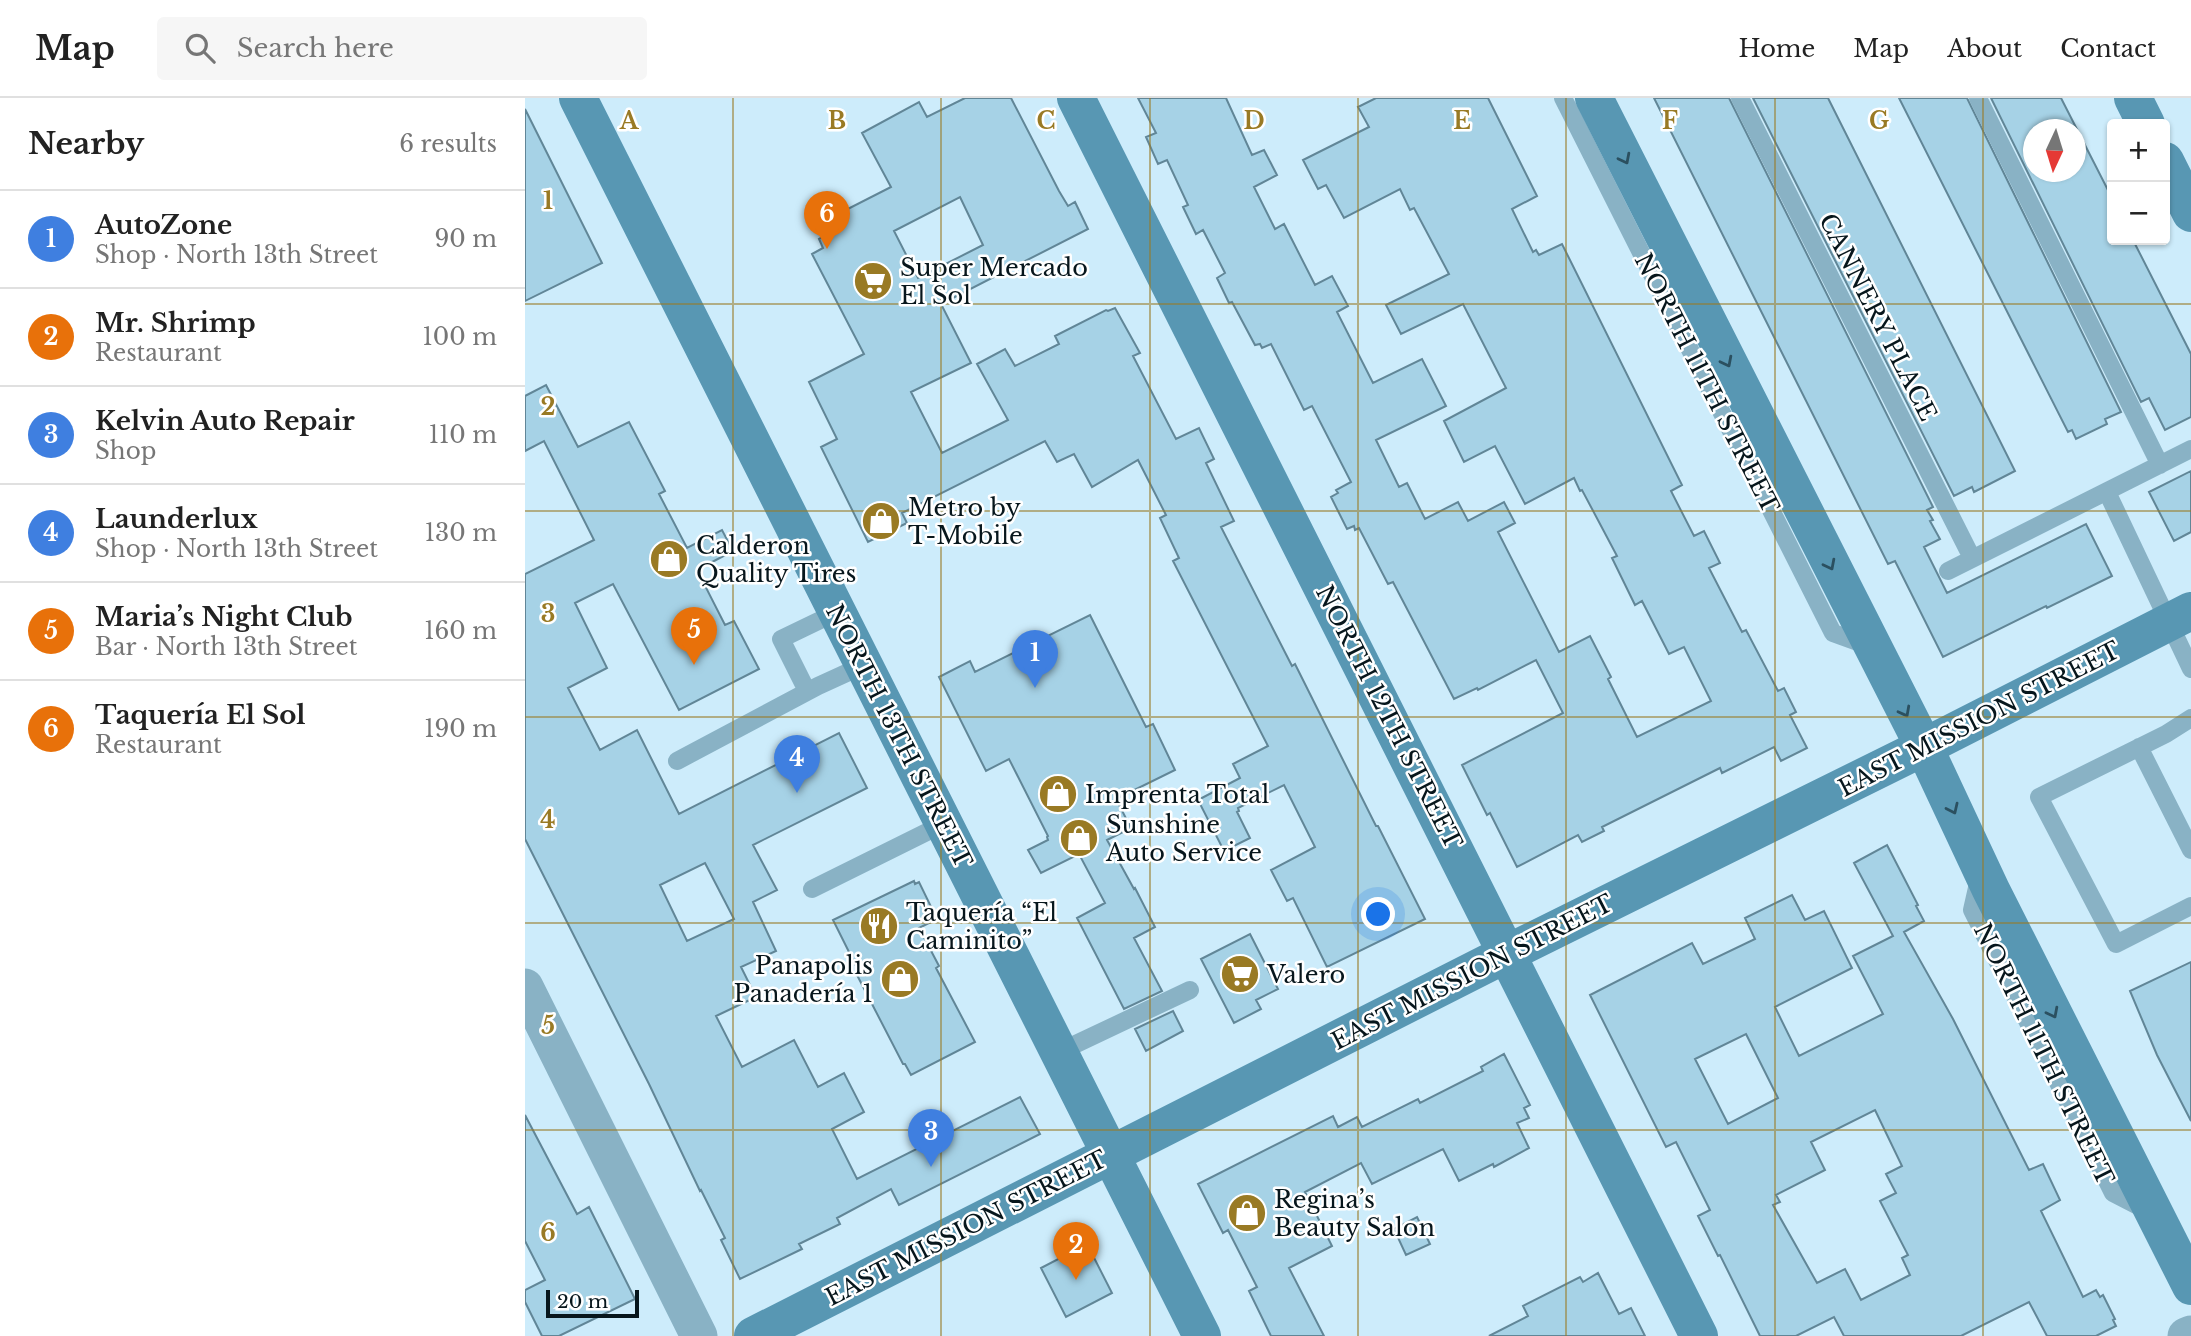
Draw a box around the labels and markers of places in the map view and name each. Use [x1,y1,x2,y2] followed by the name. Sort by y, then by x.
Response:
[804,191,850,249] pin: 6
[900,253,1088,310] place label: Super Mercado El Sol
[852,260,894,302] supermarket icon: Super Mercado El Sol
[908,493,1023,550] place label: Metro by T-Mobile
[860,500,902,542] shop icon: Metro by T-Mobile
[696,531,857,588] place label: Calderon Quality Tires
[648,538,690,580] shop icon: Calderon Quality Tires
[671,607,717,665] pin: 5
[1012,630,1058,688] pin: 1
[774,735,820,793] pin: 4
[1037,773,1079,815] shop icon: Imprenta Total
[1085,780,1269,809] place label: Imprenta Total
[1105,810,1262,867] place label: Sunshine Auto Service
[1058,817,1100,859] shop icon: Sunshine Auto Service
[906,898,1057,955] place label: Taquería “El Caminito”
[858,905,900,947] restaurant icon: Taquería “El Caminito”
[733,951,873,1008] place label: Panapolis Panadería 1
[1219,953,1261,995] supermarket icon: Valero
[879,958,921,1000] shop icon: Panapolis Panadería 1
[1266,960,1345,989] place label: Valero
[908,1109,954,1167] pin: 3
[1274,1185,1435,1242] place label: Regina’s Beauty Salon
[1226,1192,1268,1234] shop icon: Regina’s Beauty Salon
[1053,1222,1099,1280] pin: 2

